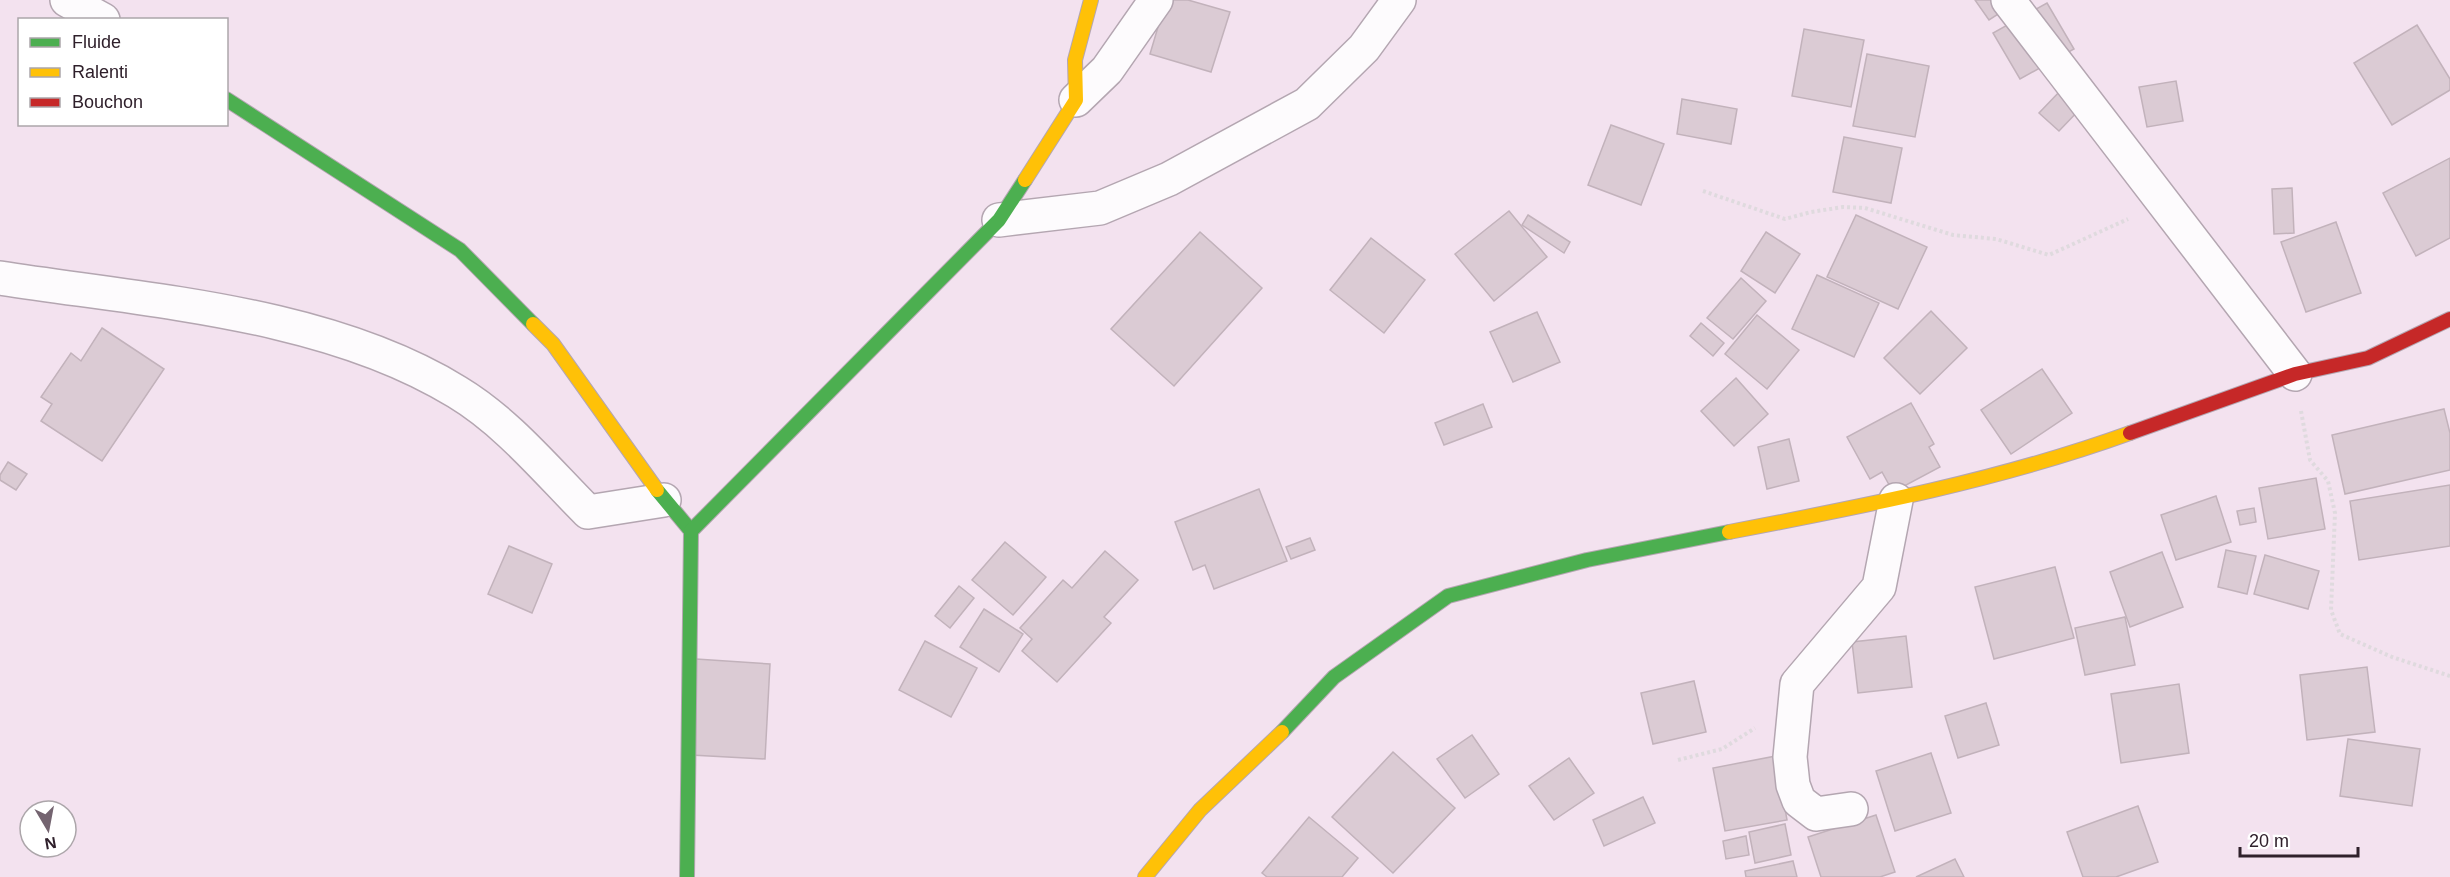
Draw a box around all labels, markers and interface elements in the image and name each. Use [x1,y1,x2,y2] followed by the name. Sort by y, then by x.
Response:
[18,18,228,126] legend
[72,32,121,52] text: Fluide
[72,62,128,82] text: Ralenti
[72,92,143,112] text: Bouchon
[18,799,78,859] north arrow
[2240,820,2358,858] scale bar
[2249,831,2289,851] text: 20 m
[43,834,58,853] text: N

